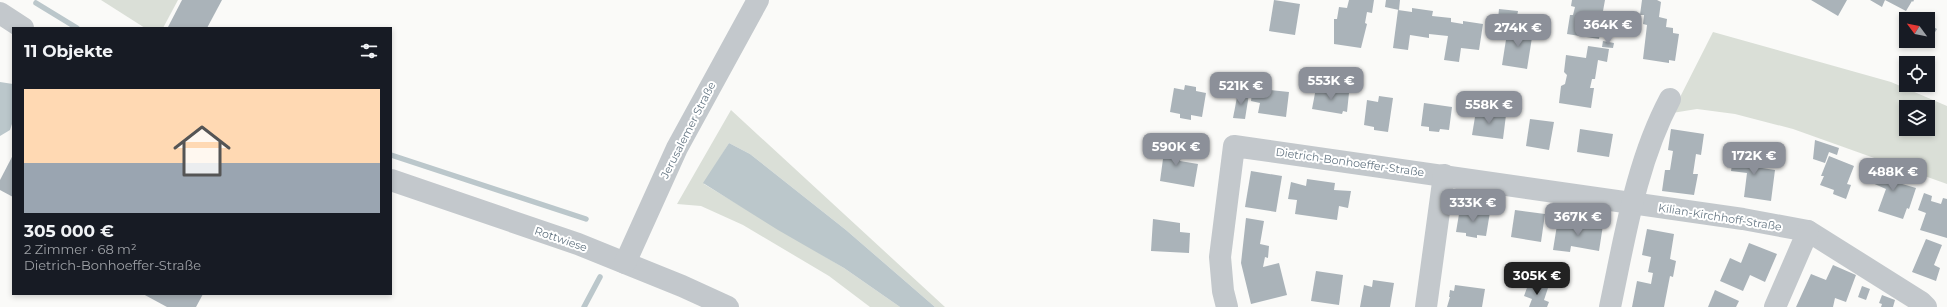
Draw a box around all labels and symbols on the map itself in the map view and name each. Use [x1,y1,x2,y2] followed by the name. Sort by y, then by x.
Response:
[1575,11,1641,45] pin: 364K €
[1899,12,1935,48] north arrow
[1485,14,1551,48] pin: 274K €
[1298,67,1364,101] pin: 553K €
[1208,72,1274,106] pin: 521K €
[657,79,719,182] street label: Jerusalemer Straße
[1456,91,1522,125] pin: 558K €
[1143,133,1209,167] pin: 590K €
[1721,142,1787,176] pin: 172K €
[1275,145,1425,179] street label: Dietrich-Bonhoeffer-Straße
[1860,158,1926,192] pin: 488K €
[1440,189,1506,223] pin: 333K €
[1657,200,1783,234] street label: Kilian-Kirchhoff-Straße
[1545,203,1611,237] pin: 367K €
[533,223,590,255] street label: Rottwiese
[1504,262,1570,296] pin: 305K €

